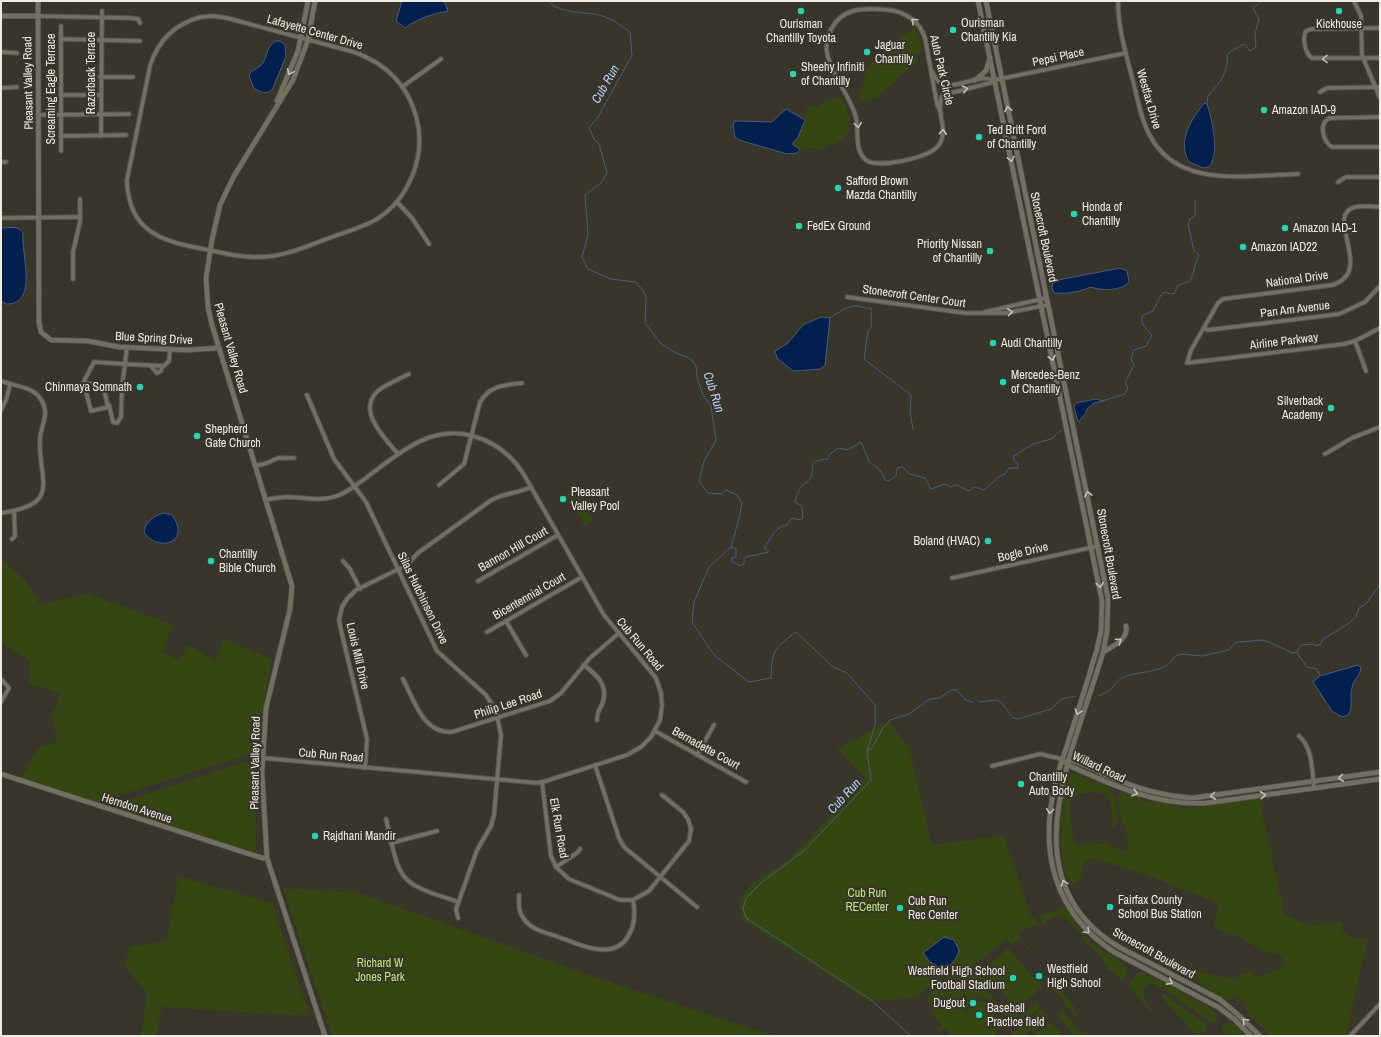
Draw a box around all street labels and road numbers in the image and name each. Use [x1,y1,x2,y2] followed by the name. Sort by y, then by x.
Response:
[265,11,365,53] street label: Lafayette Center Drive
[83,32,99,114] street label: Razorback Terrace
[926,32,958,107] street label: Auto Park Circle
[43,34,59,144] street label: Screaming Eagle Terrace
[19,36,37,130] street label: Pleasant Valley Road
[1031,44,1085,70] street label: Pepsi Place
[1133,67,1165,131] street label: Westfax Drive
[1027,190,1061,284] street label: Stonecroft Boulevard
[1265,267,1329,291] street label: National Drive
[861,281,967,311] street label: Stonecroft Center Court
[1259,297,1331,321] street label: Pan Am Avenue
[210,301,252,395] street label: Pleasant Valley Road
[115,328,193,348] street label: Blue Spring Drive
[1248,329,1319,353] street label: Airline Parkway
[1093,507,1125,601] street label: Stonecroft Boulevard
[475,523,551,575] street label: Bannon Hill Court
[996,538,1050,566] street label: Bogle Drive
[394,549,452,647] street label: Silas Hutchinson Drive
[490,569,569,623] street label: Bicentennial Court
[613,614,667,674] street label: Cub Run Road
[343,621,373,691] street label: Louis Mill Drive
[472,685,544,723] street label: Philip Lee Road
[246,716,264,810] street label: Pleasant Valley Road
[669,723,743,773] street label: Bernadette Court
[298,744,364,766] street label: Cub Run Road
[1070,748,1128,786] street label: Willard Road
[100,789,174,827] street label: Herndon Avenue
[546,797,572,859] street label: Elk Run Road
[1110,924,1198,982] street label: Stonecroft Boulevard

